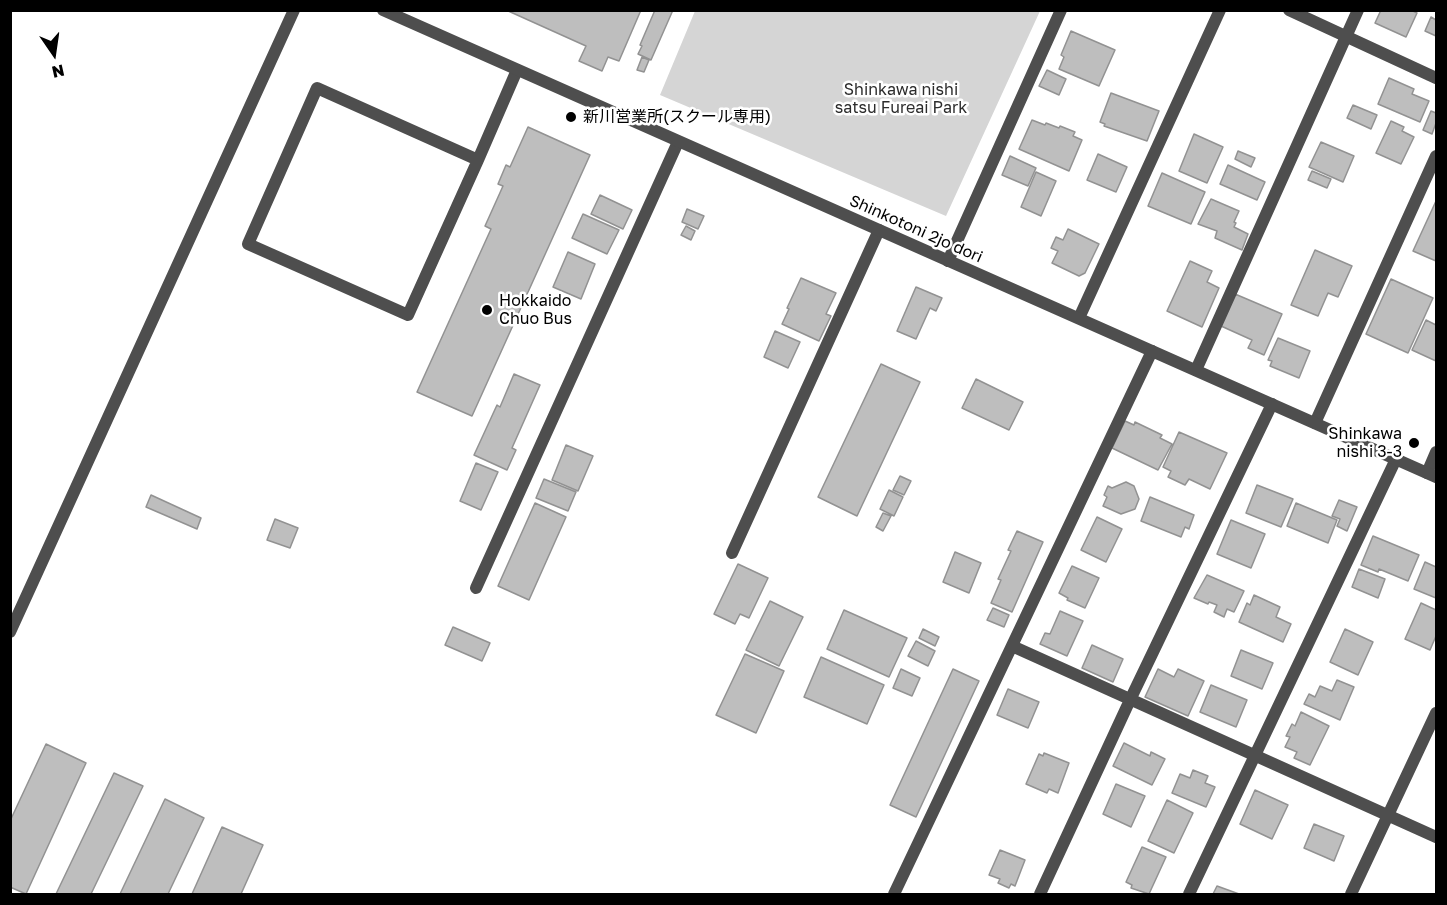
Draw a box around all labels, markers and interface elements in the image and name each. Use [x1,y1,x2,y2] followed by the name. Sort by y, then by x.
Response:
[24,24,84,84] north arrow
[50,60,66,83] text: N
[835,80,967,118] park label: Shinkawa nishi satsu Fureai Park
[583,107,771,127] place label: 新川営業所(スクール専用)
[564,110,578,124] marker: 新川営業所(スクール専用)
[846,191,986,267] street label: Shinkotoni 2jo dori
[499,291,572,329] place label: Hokkaido Chuo Bus
[480,303,494,317] marker: Hokkaido Chuo Bus
[1328,424,1402,462] place label: Shinkawa nishi 3-3
[1407,436,1421,450] marker: Shinkawa nishi 3-3

